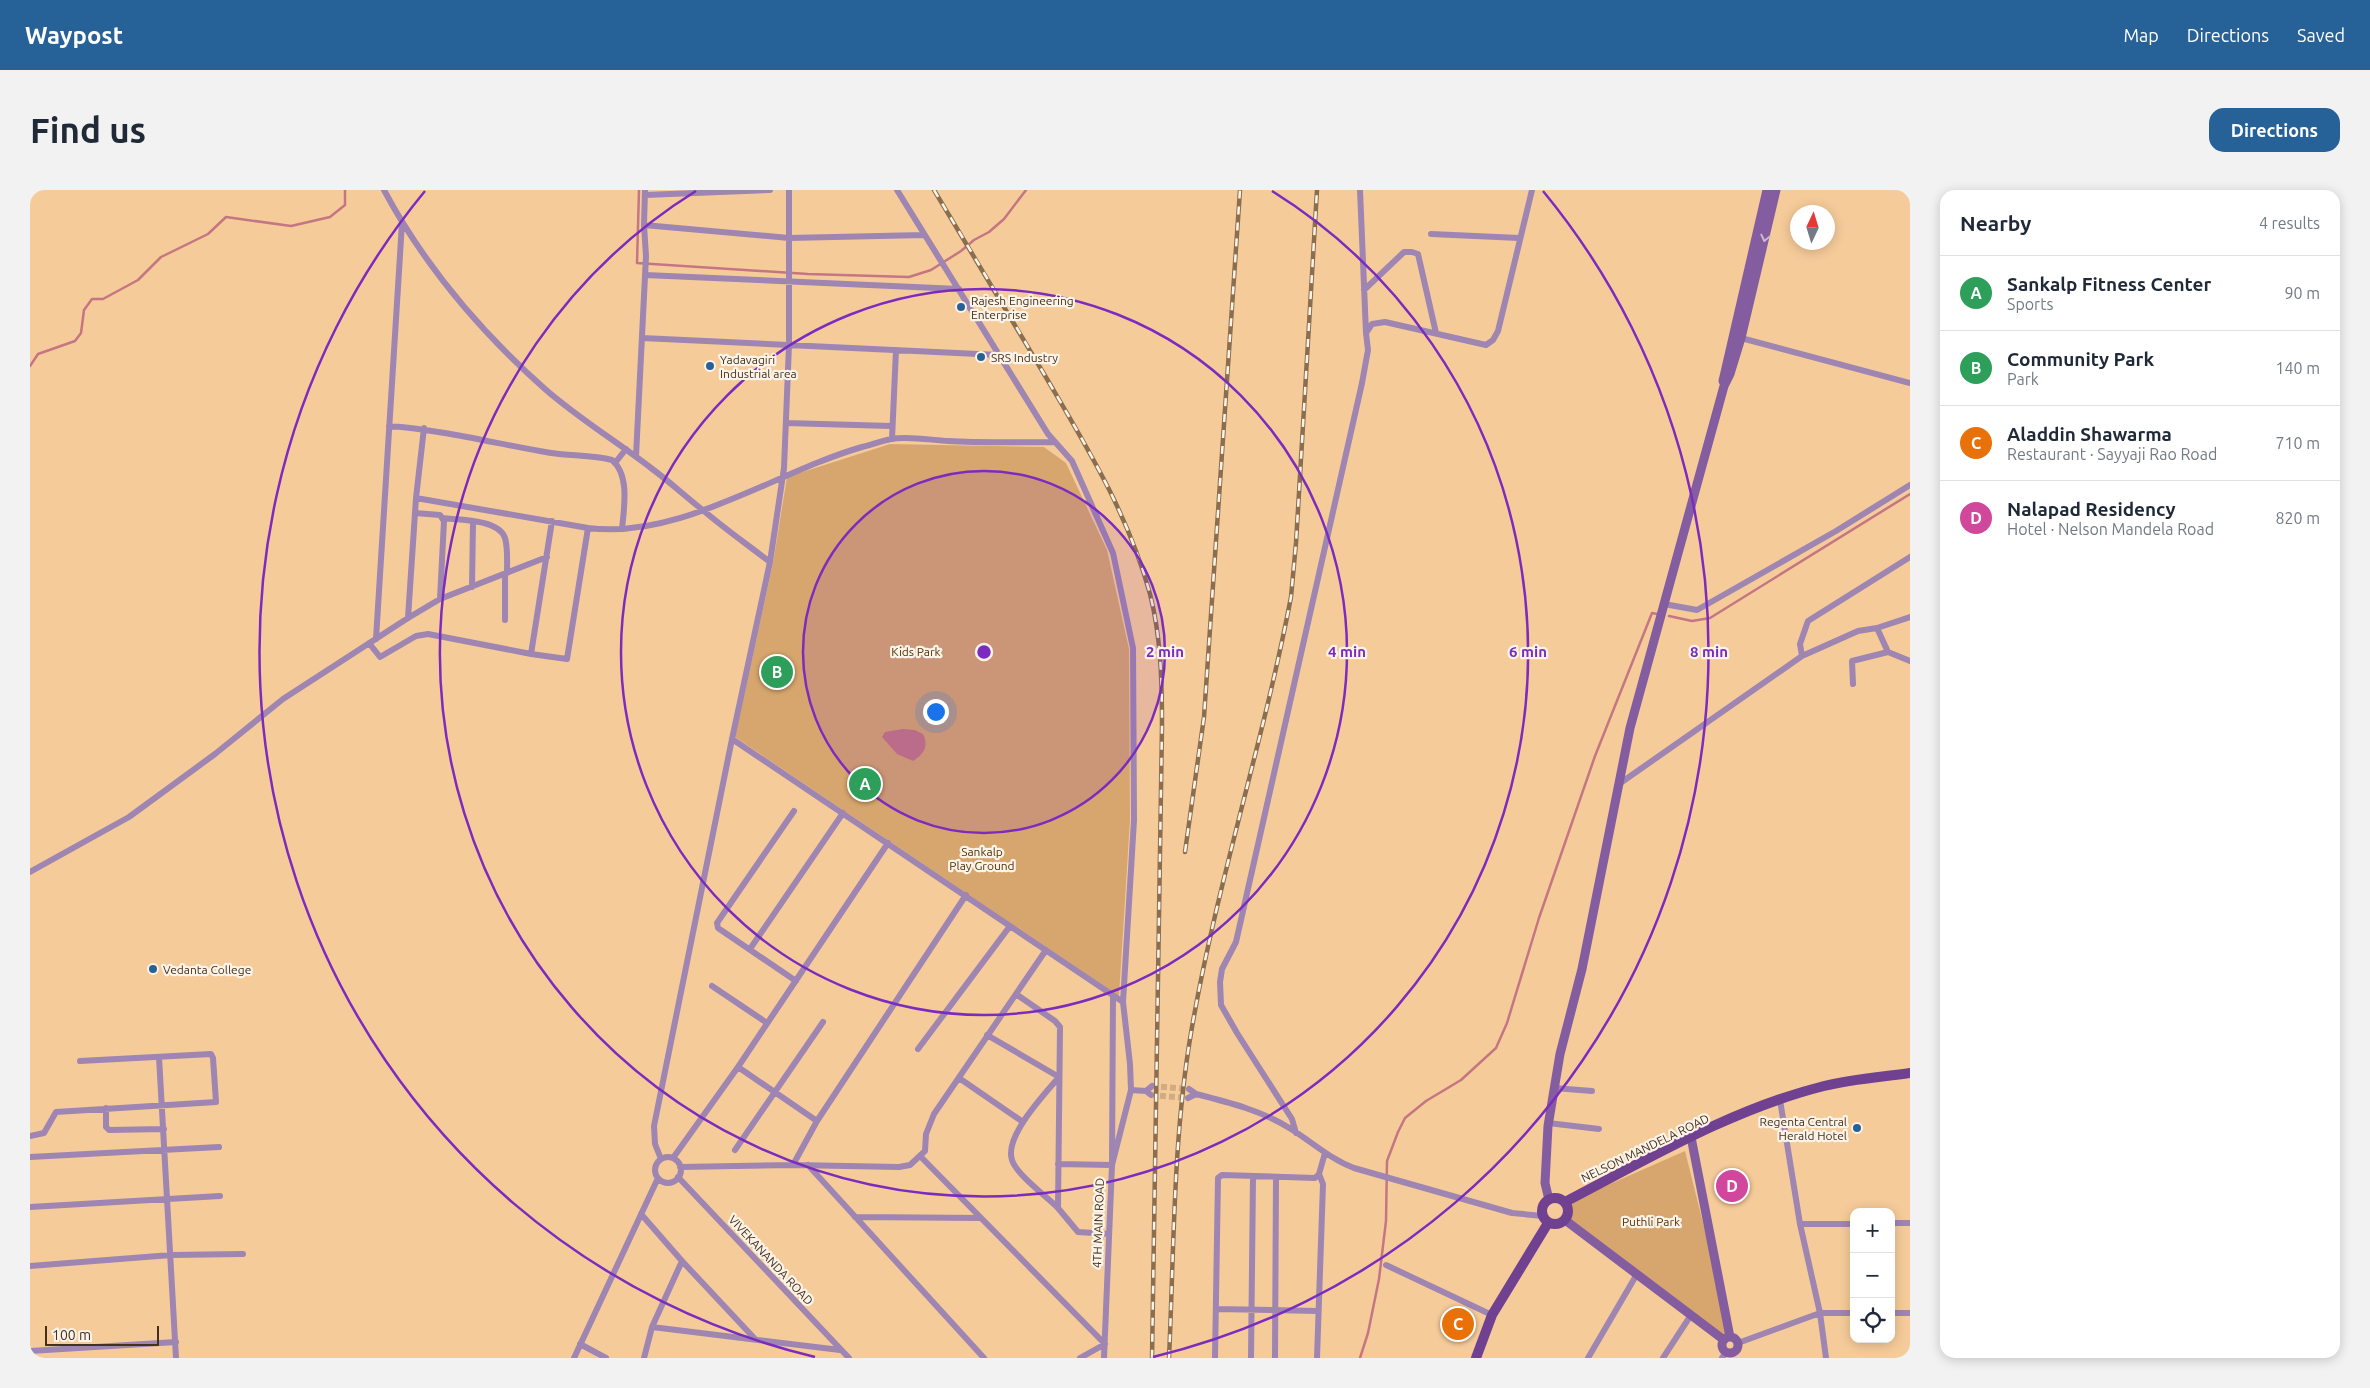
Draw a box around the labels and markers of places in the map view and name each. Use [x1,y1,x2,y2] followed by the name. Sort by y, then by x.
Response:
[971,294,1074,321] place label: Rajesh Engineering Enterprise
[955,301,967,313] marker: Rajesh Engineering Enterprise
[975,351,987,363] marker: SRS Industry
[991,351,1058,364] place label: SRS Industry
[720,353,797,380] place label: Yadavagiri Industrial area
[704,360,716,372] marker: Yadavagiri Industrial area
[975,643,993,661] centre of rings
[761,653,793,691] pin: B
[849,765,881,803] pin: A
[147,963,159,975] marker: Vedanta College
[163,963,251,976] place label: Vedanta College
[1760,1115,1847,1142] place label: Regenta Central Herald Hotel
[1851,1122,1863,1134] marker: Regenta Central Herald Hotel
[1716,1167,1748,1205] pin: D
[1442,1305,1474,1343] pin: C

